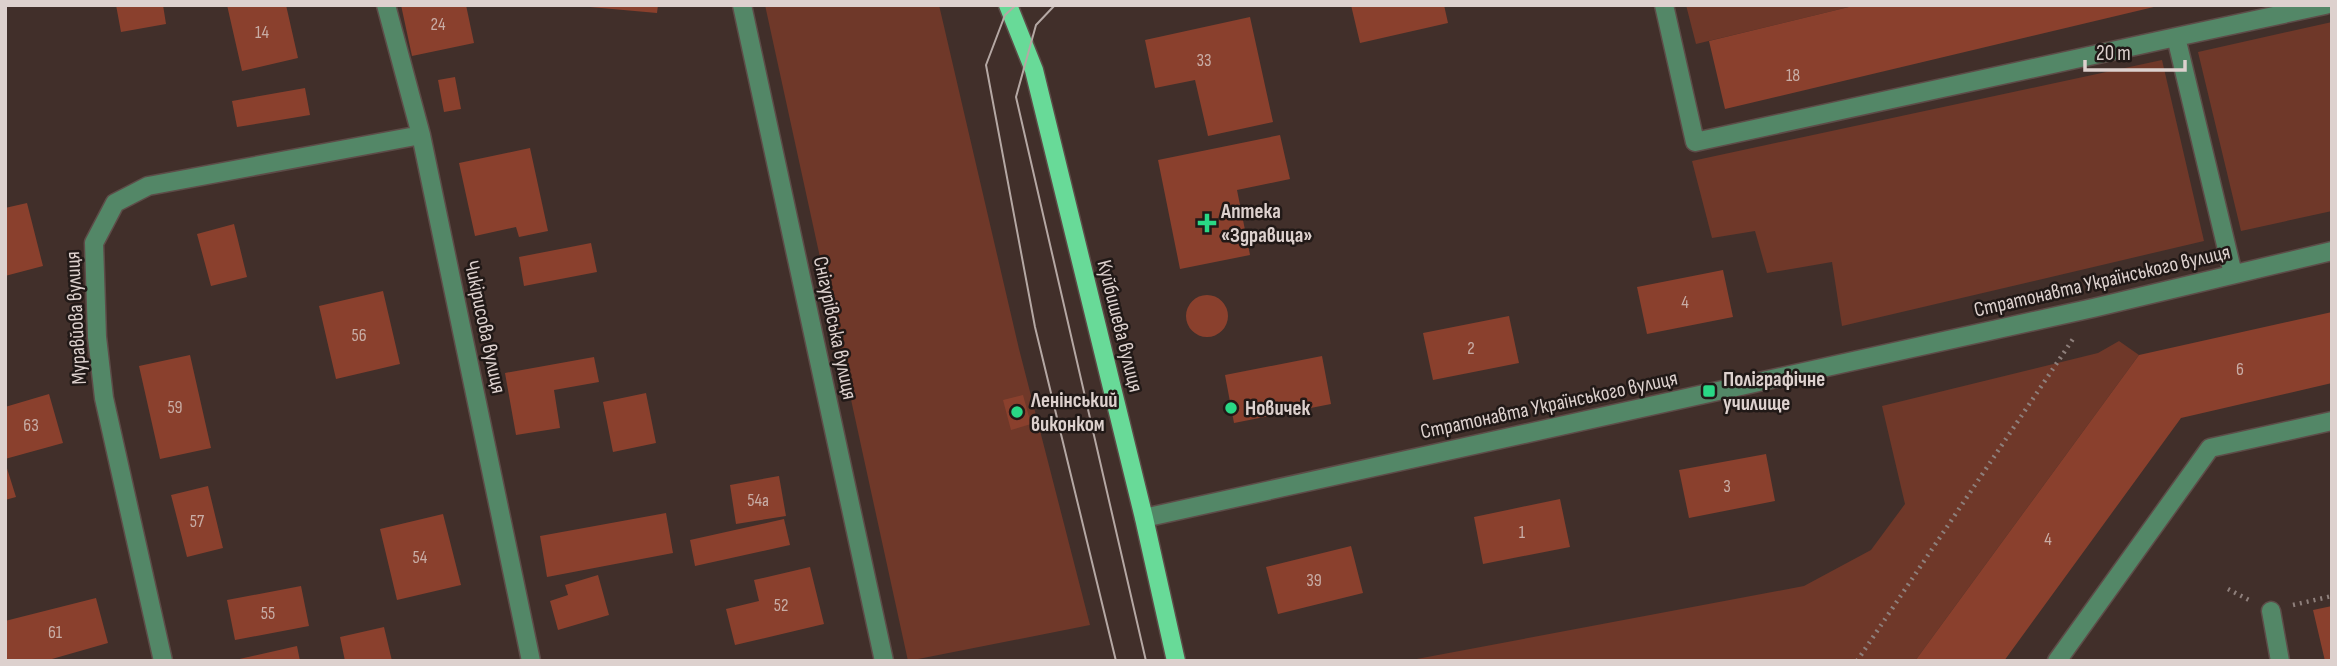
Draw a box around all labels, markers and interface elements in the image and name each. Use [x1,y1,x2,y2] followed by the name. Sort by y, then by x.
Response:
[431,14,446,35] house number: 24
[255,22,269,43] house number: 14
[2085,28,2185,72] scale bar
[2096,41,2131,66] text: 20 m
[1196,50,1212,71] house number: 33
[1786,65,1800,86] house number: 18
[1220,199,1312,248] place label: Аптека «Здравица»
[1199,215,1215,231] marker: Аптека «Здравица»
[1971,239,2233,323] street label: Стратонавта Українського вулиця
[60,251,92,385] street label: Муравйова вулиця
[808,254,862,402] street label: Снігурівська вулиця
[1092,257,1148,395] street label: Куйбишева вулиця
[459,258,511,396] street label: Чикірисова вулиця
[1681,292,1689,313] house number: 4
[351,325,367,346] house number: 56
[1467,338,1475,359] house number: 2
[2236,359,2244,380] house number: 6
[1418,366,1680,444] street label: Стратонавта Українського вулиця
[1723,367,1825,416] place label: Поліграфічне училище
[1701,383,1717,399] marker: Поліграфічне училище
[1030,388,1118,437] place label: Ленінський виконком
[1245,396,1310,421] place label: Новичек
[167,397,183,418] house number: 59
[1223,400,1239,416] marker: Новичек
[1009,404,1025,420] marker: Ленінський виконком
[23,415,39,436] house number: 63
[1723,476,1731,497] house number: 3
[747,490,769,511] house number: 54а
[190,511,205,532] house number: 57
[1519,522,1526,543] house number: 1
[2044,529,2052,550] house number: 4
[413,547,428,568] house number: 54
[1306,570,1322,591] house number: 39
[774,595,788,616] house number: 52
[261,603,275,624] house number: 55
[48,622,63,643] house number: 61

